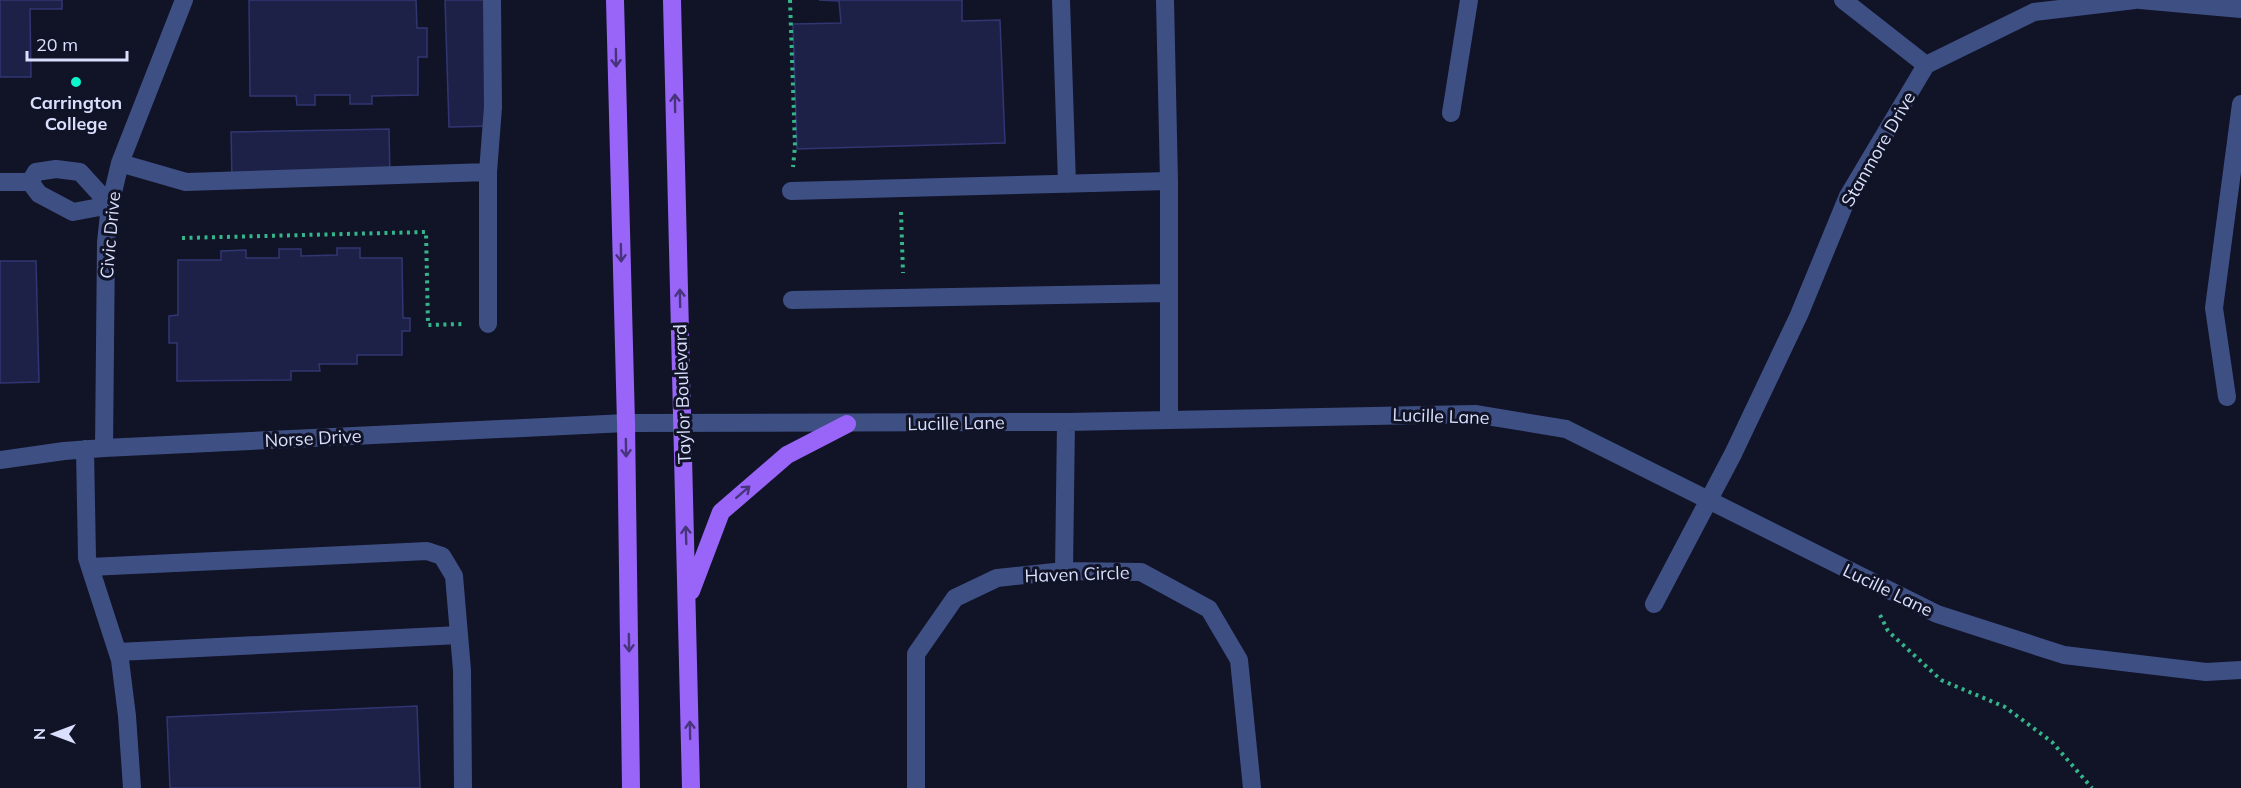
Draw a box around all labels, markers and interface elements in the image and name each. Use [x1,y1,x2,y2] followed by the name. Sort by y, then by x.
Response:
[27,24,128,62] scale bar
[36,33,78,56] text: 20 m
[611,48,622,68] one-way arrow
[69,75,83,89] marker: Carrington College
[1836,87,1920,211] street label: Stanmore Drive
[30,91,122,135] place label: Carrington College
[669,93,681,113] one-way arrow
[95,190,125,280] street label: Civic Drive
[616,243,627,263] one-way arrow
[674,288,686,308] one-way arrow
[668,324,696,464] street label: Taylor Boulevard
[1392,403,1490,429] street label: Lucille Lane
[907,411,1005,435] street label: Lucille Lane
[264,424,362,452] street label: Norse Drive
[620,438,632,458] one-way arrow
[735,486,751,499] one-way arrow
[680,525,692,545] one-way arrow
[1839,558,1937,622] street label: Lucille Lane
[1024,561,1130,587] street label: Haven Circle
[623,633,635,653] one-way arrow
[24,704,84,764] north arrow
[684,720,696,740] one-way arrow
[29,728,49,740] text: N

